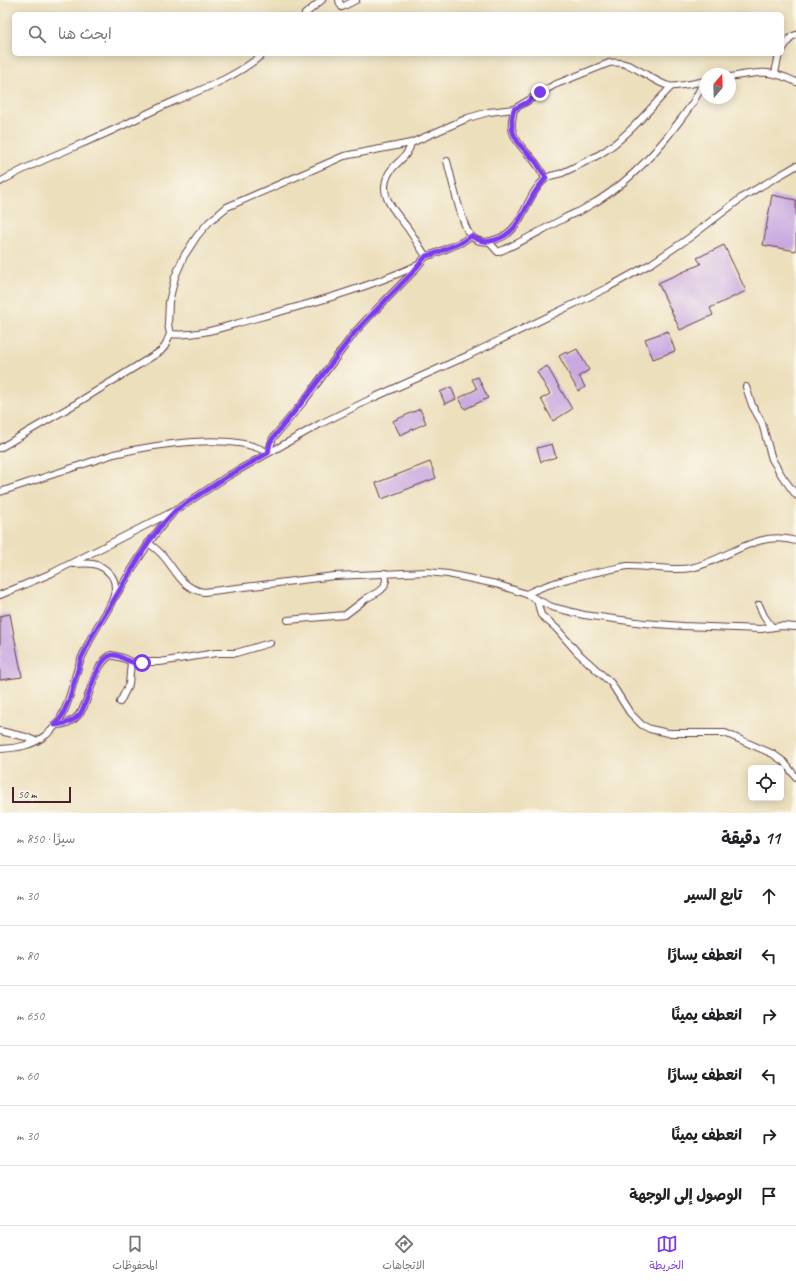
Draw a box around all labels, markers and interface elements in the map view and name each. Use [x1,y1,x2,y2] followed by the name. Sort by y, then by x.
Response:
[12,12,784,56] search box
[26,23,48,45] icon: search
[58,25,112,44] text: ابحث هنا
[700,68,736,104] north arrow
[531,83,549,101] route end
[133,654,151,672] route start
[748,765,784,801] map controls
[748,765,784,801] button: locate
[12,785,71,804] scale bar
[18,787,37,801] text: 50 m
[721,828,780,849] text: 11 دقيقة
[16,831,75,847] text: سيرًا · 850 m
[758,885,780,907] icon: ahead
[685,886,742,905] text: تابع السير
[16,888,38,904] text: 30 m
[758,945,780,967] icon: left
[667,946,742,965] text: انعطف يسارًا
[16,948,38,964] text: 80 m
[758,1005,780,1027] icon: right
[671,1006,742,1025] text: انعطف يمينًا
[16,1008,44,1024] text: 650 m
[758,1065,780,1087] icon: left
[667,1066,742,1085] text: انعطف يسارًا
[16,1068,38,1084] text: 60 m
[758,1125,780,1147] icon: right
[671,1126,742,1145] text: انعطف يمينًا
[16,1128,38,1144] text: 30 m
[758,1185,780,1207] icon: arrive
[629,1186,742,1205] text: الوصول إلى الوجهة
[112,1233,158,1275] tab: المحفوظات
[382,1233,425,1275] tab: الاتجاهات
[649,1233,684,1275] tab: الخريطة

